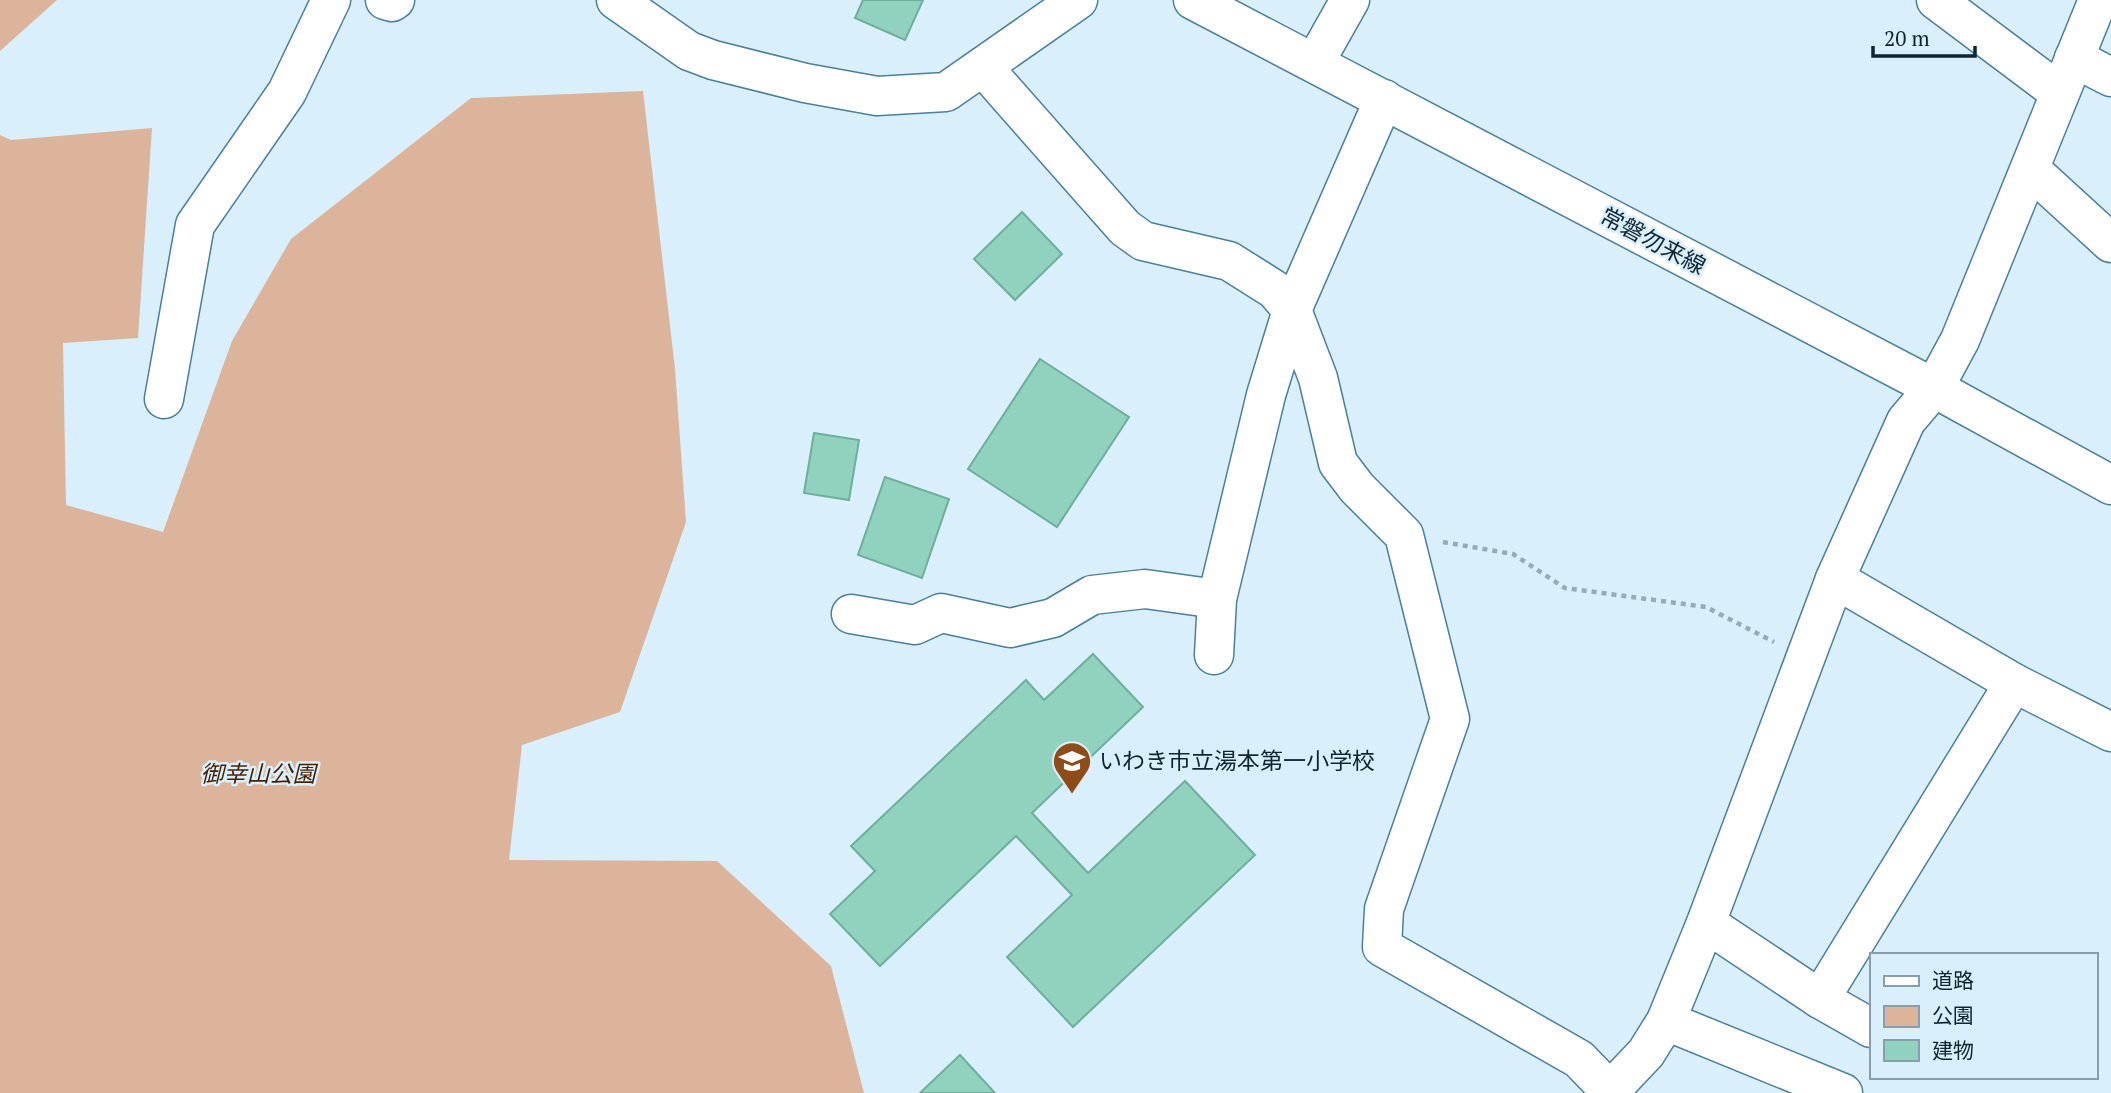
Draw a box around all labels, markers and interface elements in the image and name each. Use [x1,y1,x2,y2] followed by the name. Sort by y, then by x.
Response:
[1873,14,1974,58] scale bar
[1884,24,1930,52] text: 20 m
[1595,200,1711,281] street label: 常磐勿来線
[1051,740,1093,795] school or university icon: いわき市立湯本第一小学校
[1099,745,1375,776] place label: いわき市立湯本第一小学校
[201,758,319,789] park label: 御幸山公園
[1870,953,2097,1079] legend
[1932,966,1974,994] text: 道路
[1932,1001,1974,1029] text: 公園
[1932,1036,1974,1064] text: 建物

